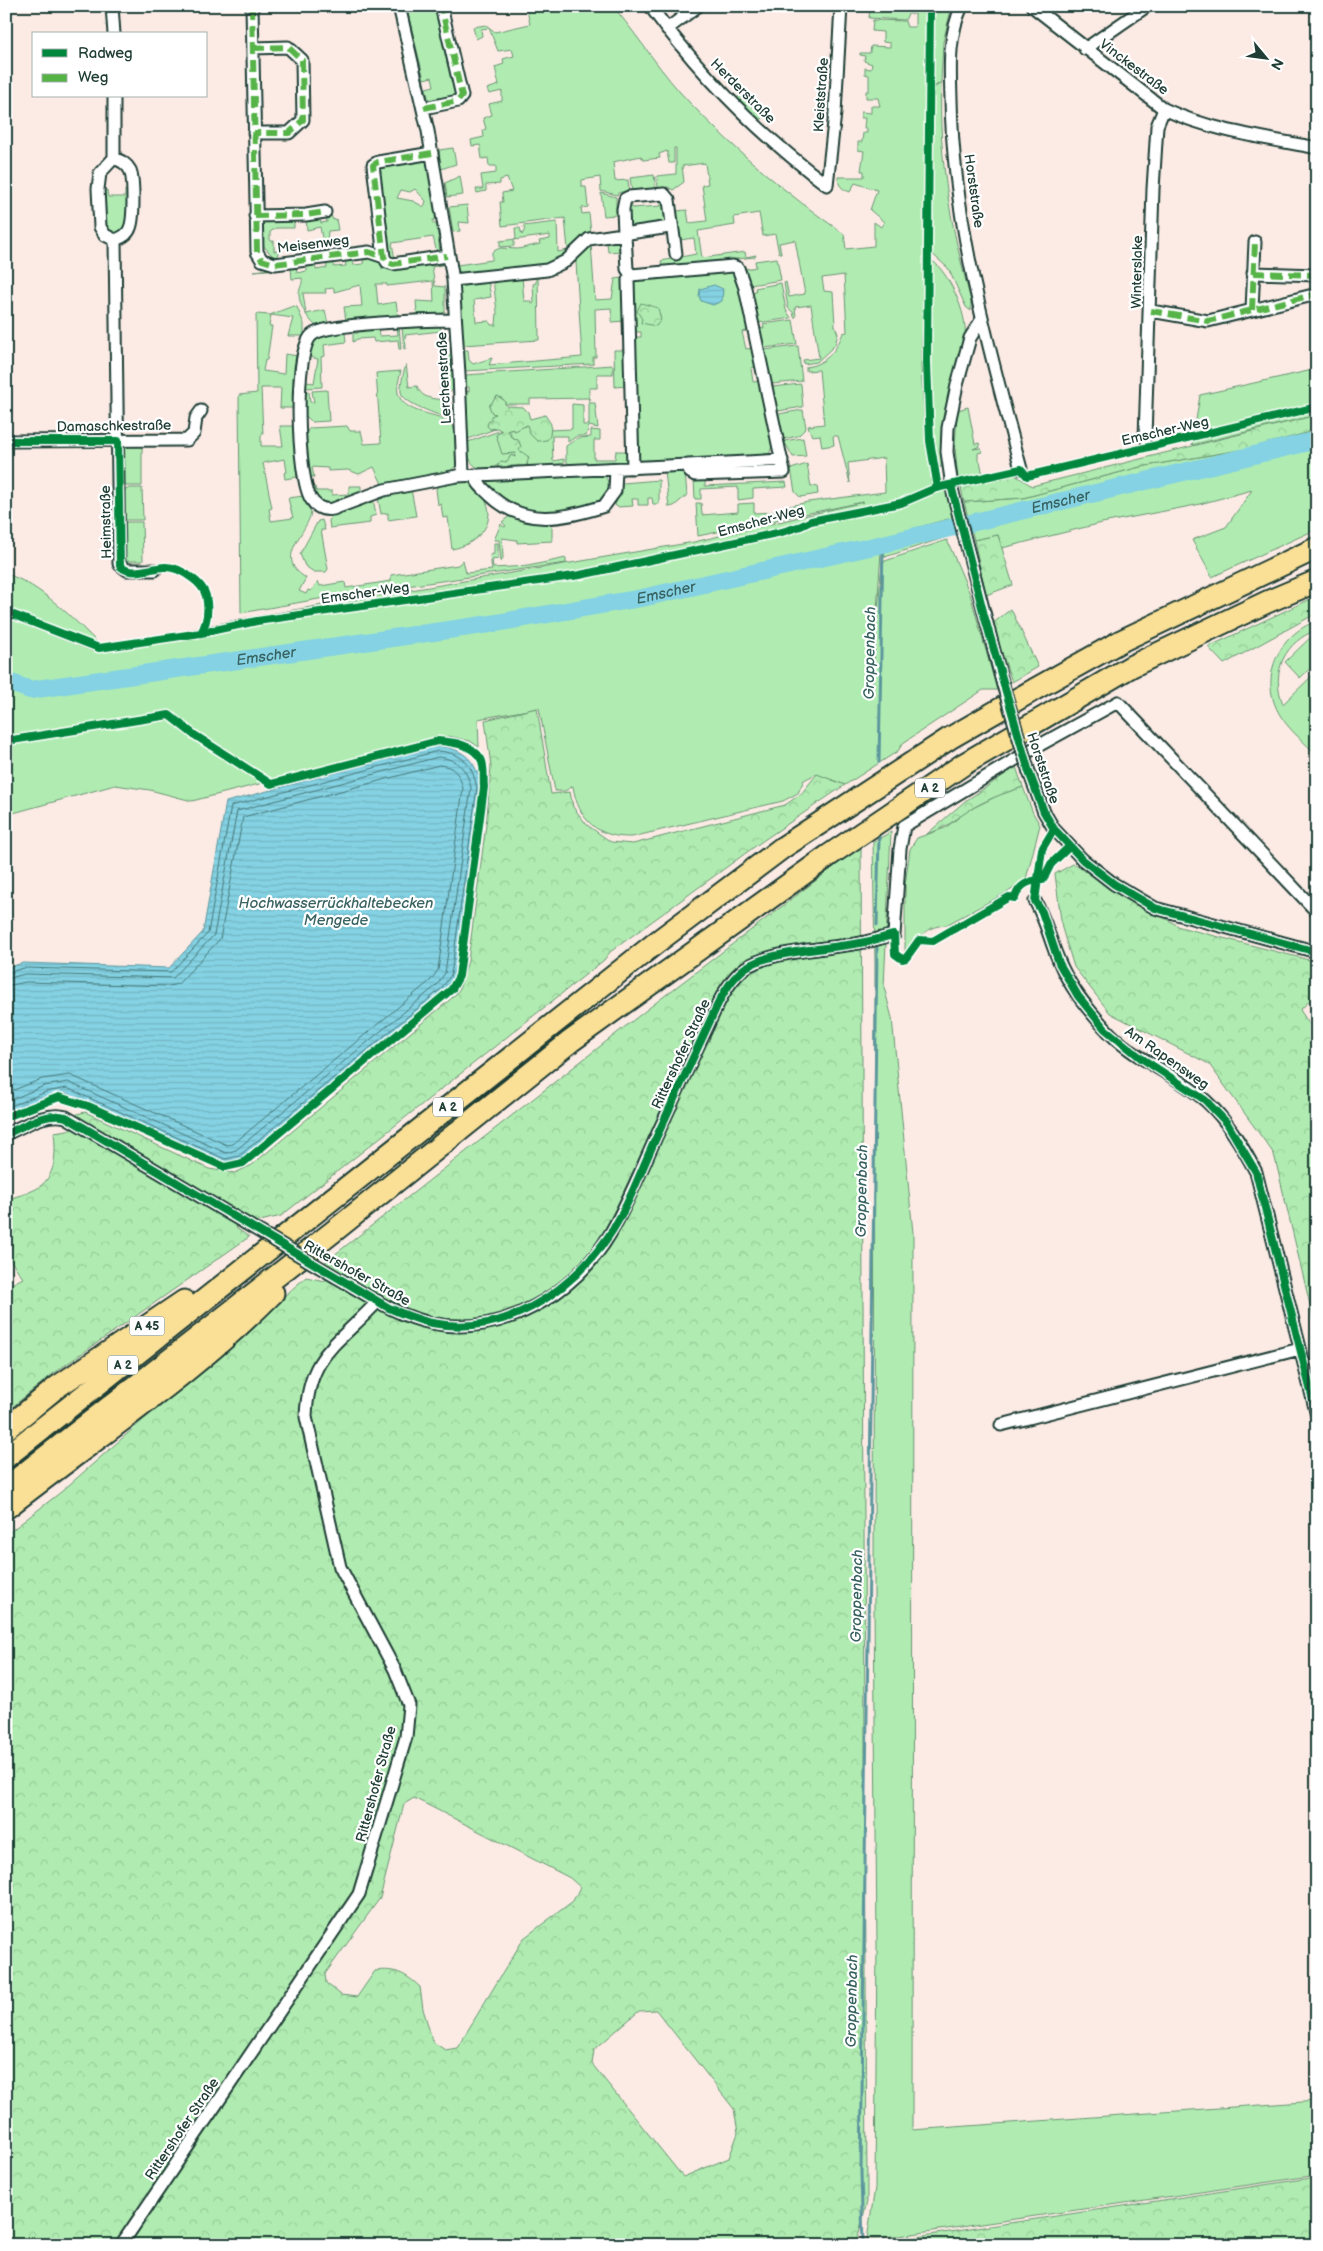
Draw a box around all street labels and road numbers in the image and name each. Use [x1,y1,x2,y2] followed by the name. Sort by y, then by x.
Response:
[1096,35,1172,99] street label: Vinckestraße
[707,55,779,127] street label: Herderstraße
[810,57,832,133] street label: Kleiststraße
[960,153,988,229] street label: Horststraße
[276,231,350,257] street label: Meisenweg
[1128,235,1146,309] street label: Winterslake
[433,332,455,424] street label: Lerchenstraße
[1120,413,1210,449] street label: Emscher-Weg
[57,417,171,435] street label: Damaschkestraße
[97,485,115,559] street label: Heimstraße
[716,501,806,541] street label: Emscher-Weg
[320,578,410,608] street label: Emscher-Weg
[1023,730,1063,806] street label: Horststraße
[915,778,945,798] road number: A 2
[648,996,714,1112] street label: Rittershofer Straße
[1122,1023,1212,1093] street label: Am Rapensweg
[433,1098,463,1116] road number: A 2
[301,1237,413,1309] street label: Rittershofer Straße
[130,1316,164,1335] road number: A 45
[108,1356,138,1374] road number: A 2
[352,1724,400,1844] street label: Rittershofer Straße
[142,2075,222,2183] street label: Rittershofer Straße

